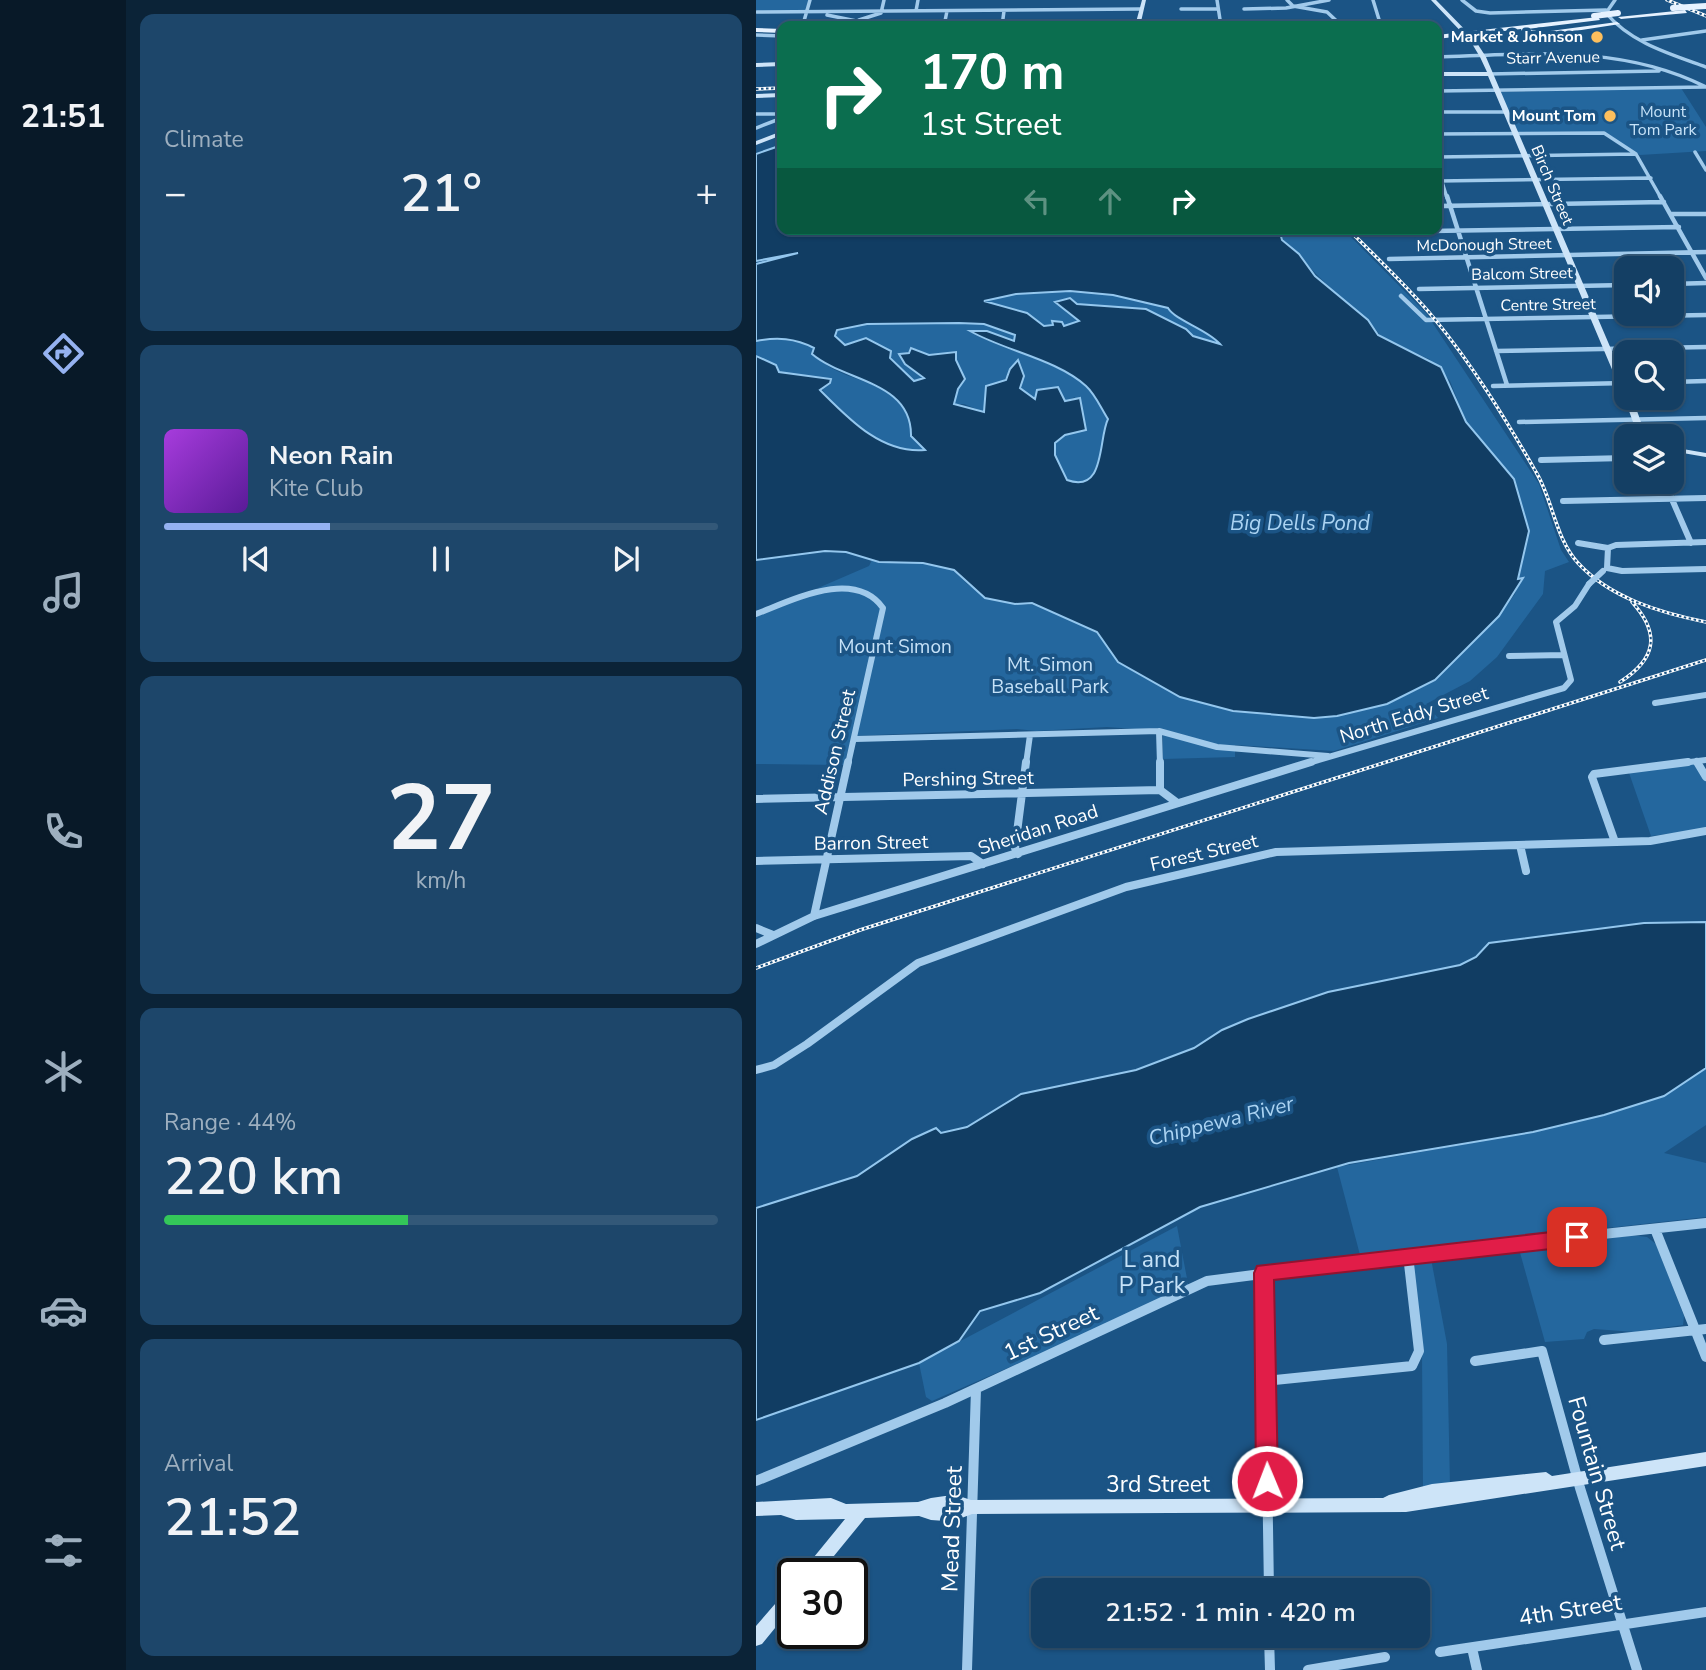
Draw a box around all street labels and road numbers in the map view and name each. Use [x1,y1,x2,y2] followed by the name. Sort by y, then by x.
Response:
[1506,46,1600,70] street label: Starr Avenue
[1525,142,1579,229] street label: Birch Street
[1416,233,1552,257] street label: McDonough Street
[1471,262,1573,286] street label: Balcom Street
[1500,293,1596,317] street label: Centre Street
[1337,680,1492,750] street label: North Eddy Street
[808,687,862,817] street label: Addison Street
[902,765,1034,793] street label: Pershing Street
[975,798,1101,862] street label: Sheridan Road
[1148,828,1261,878] street label: Forest Street
[814,829,929,857] street label: Barron Street
[998,1297,1104,1368] street label: 1st Street
[1560,1393,1634,1554] street label: Fountain Street
[934,1464,970,1593] street label: Mead Street
[1106,1469,1211,1500] street label: 3rd Street
[1516,1586,1625,1633] street label: 4th Street

